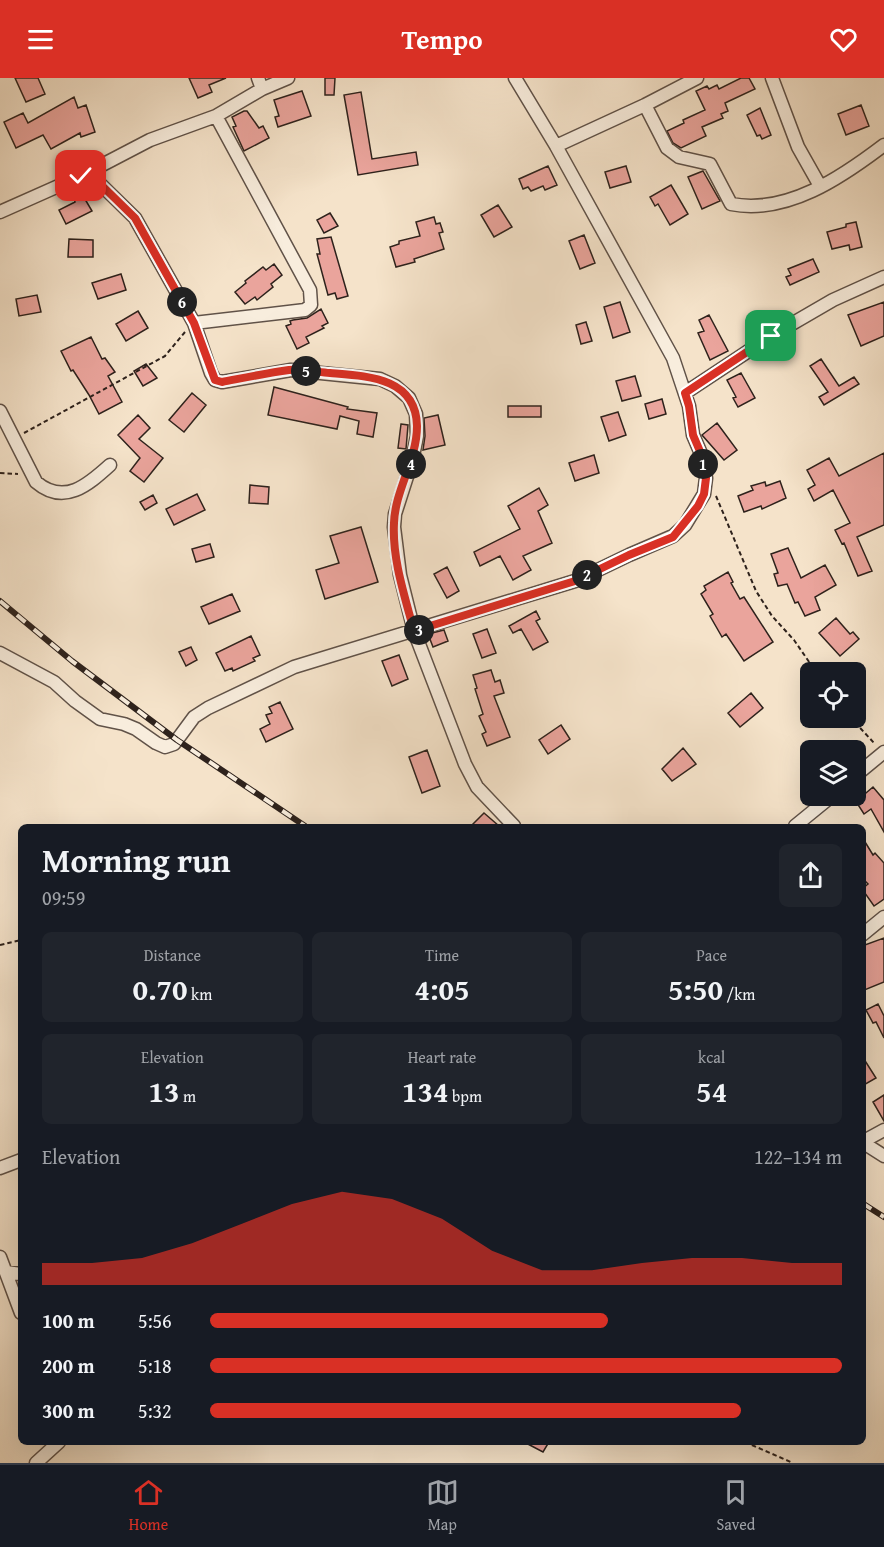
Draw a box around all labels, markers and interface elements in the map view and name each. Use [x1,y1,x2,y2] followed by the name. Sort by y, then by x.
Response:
[402,19,483,59] text: Tempo
[24,23,57,56] icon: menu
[827,23,860,56] icon: heart
[55,150,106,201] pin
[64,159,97,192] icon: check
[167,287,197,317] pin: 6
[178,290,186,314] text: 6
[745,310,796,361] pin
[754,319,787,352] icon: arrive
[291,356,321,386] pin: 5
[302,359,310,383] text: 5
[396,449,426,479] pin: 4
[688,449,718,479] pin: 1
[407,452,415,476] text: 4
[699,452,707,476] text: 1
[572,560,602,590] pin: 2
[583,563,591,587] text: 2
[404,615,434,645] pin: 3
[415,618,423,642] text: 3
[800,662,866,806] map controls
[800,662,866,728] button: locate
[800,740,866,806] button: layers
[42,836,231,884] text: Morning run
[779,844,842,907] button: share
[42,883,85,912] text: 09:59
[144,943,201,967] text: Distance
[425,943,459,967] text: Time
[696,943,727,967] text: Pace
[132,967,188,1011] text: 0.70
[414,967,470,1011] text: 4:05
[668,967,723,1011] text: 5:50
[188,982,212,1006] text: km
[723,982,755,1006] text: /km
[141,1045,204,1069] text: Elevation
[408,1045,476,1069] text: Heart rate
[698,1045,725,1069] text: kcal
[148,1069,180,1113] text: 13
[402,1069,449,1113] text: 134
[696,1069,727,1113] text: 54
[180,1084,196,1108] text: m
[449,1084,482,1108] text: bpm
[42,1142,120,1171] text: Elevation
[754,1142,842,1171] text: 122–134 m
[42,1306,95,1335] text: 100 m
[138,1306,172,1335] text: 5:56
[42,1351,95,1380] text: 200 m
[138,1351,172,1380] text: 5:18
[42,1396,95,1425] text: 300 m
[138,1396,172,1425] text: 5:32
[129,1476,168,1536] tab: Home
[426,1476,459,1536] tab: Map
[716,1476,755,1536] tab: Saved

